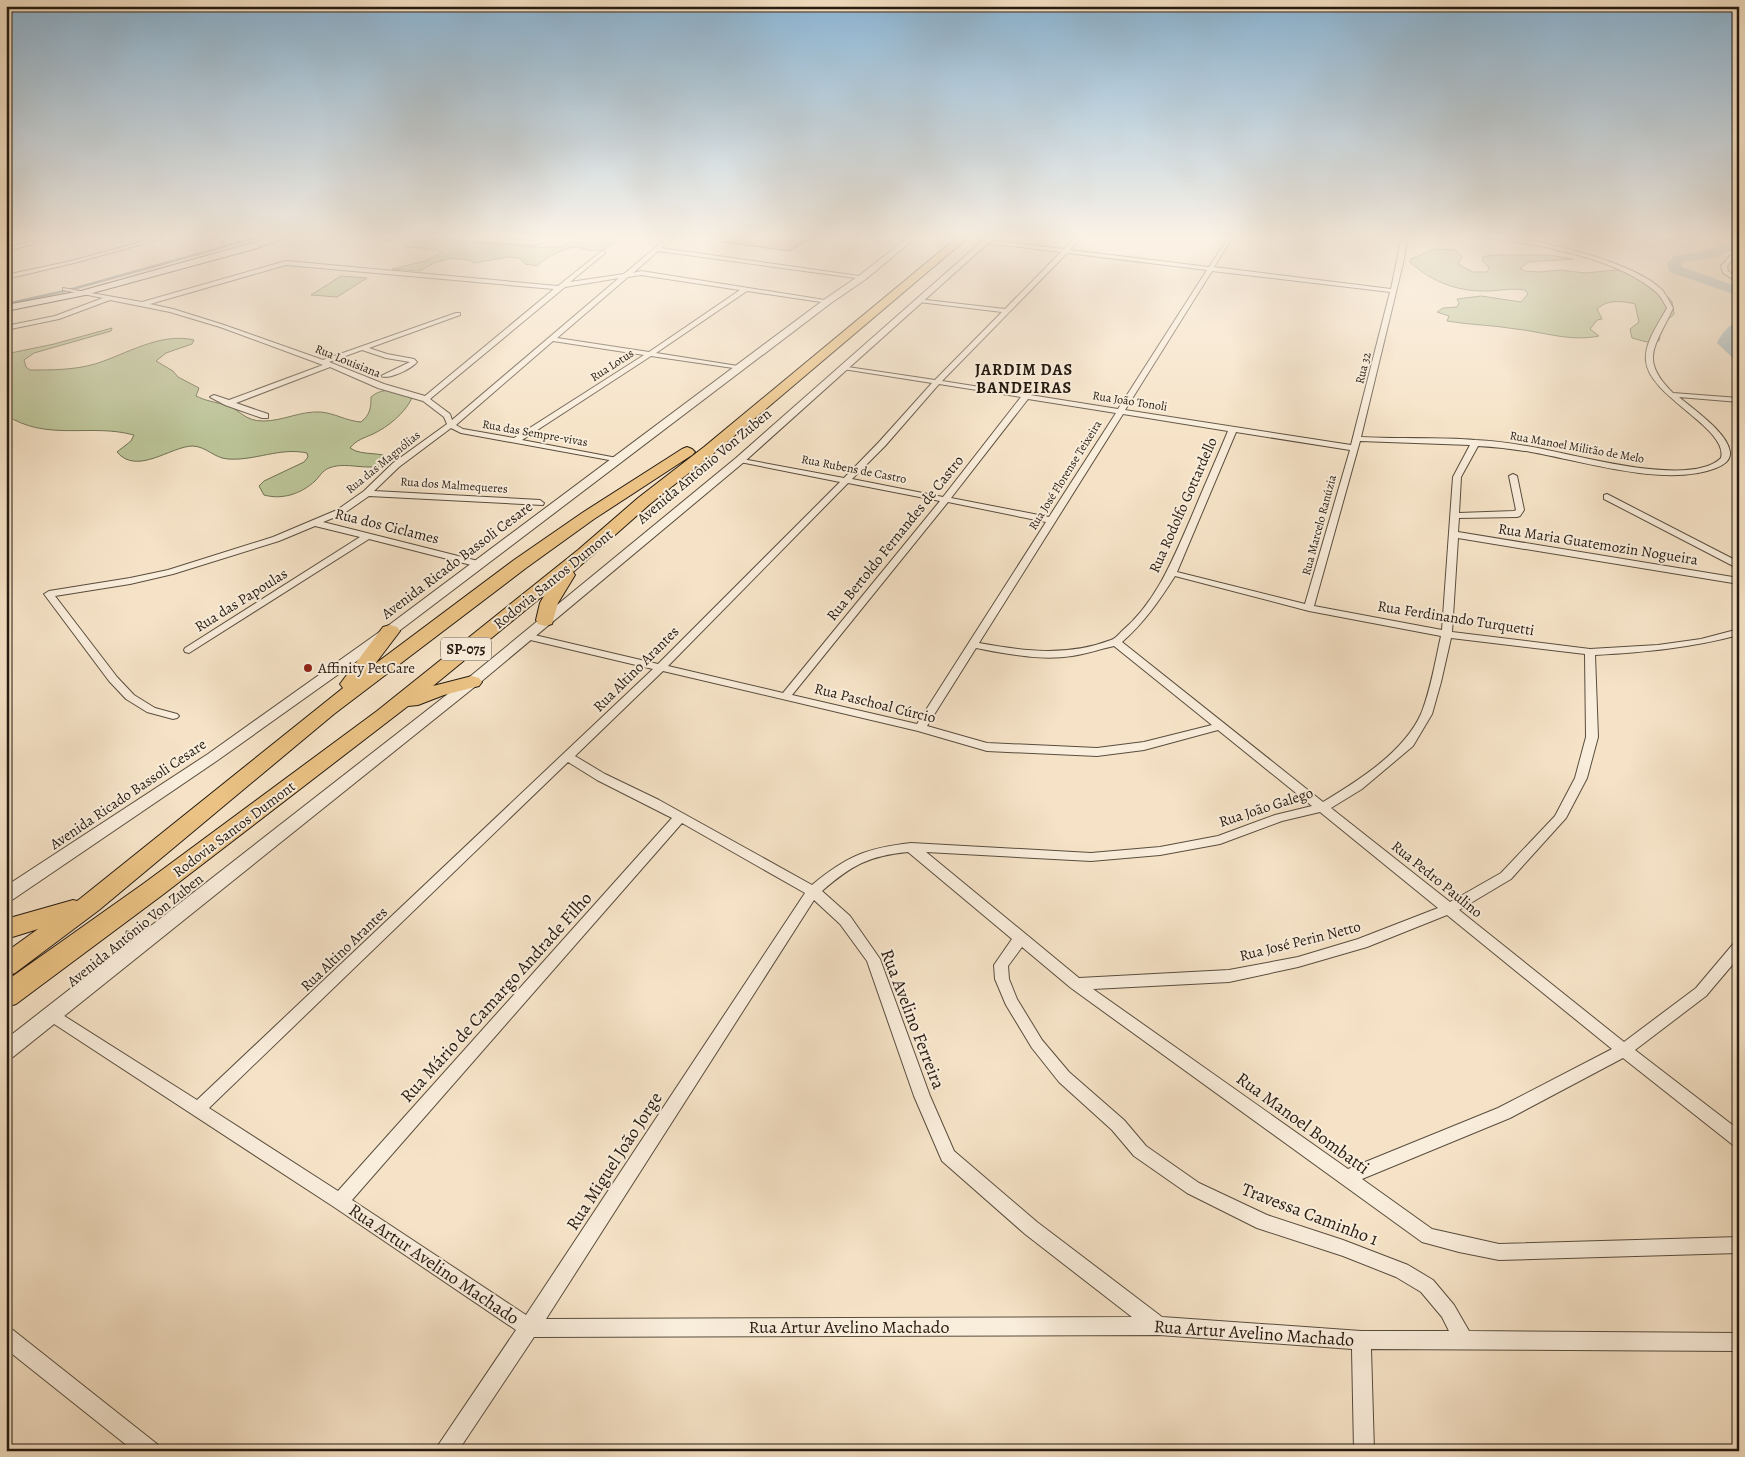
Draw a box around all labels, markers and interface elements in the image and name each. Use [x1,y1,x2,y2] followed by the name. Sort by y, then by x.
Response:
[313,341,384,382] street label: Rua Louisiana
[587,345,637,385] street label: Rua Lotus
[1351,350,1375,386] street label: Rua 32
[975,359,1073,399] district label: JARDIM DAS BANDEIRAS
[1091,387,1169,415] street label: Rua João Tonoli
[632,404,775,529] street label: Avenida Antônio Von Zuben
[481,416,589,450] street label: Rua das Sempre-vivas
[1025,417,1105,533] street label: Rua José Florense Teixeira
[342,427,424,497] street label: Rua das Magnólias
[1508,427,1646,467] street label: Rua Manoel Militão de Melo
[1144,434,1222,576] street label: Rua Rodolfo Gottardello
[800,451,908,487] street label: Rua Rubens de Castro
[822,451,968,625] street label: Rua Bertoldo Fernandes de Castro
[400,473,508,497] street label: Rua dos Malmequeres
[1298,473,1340,577] street label: Rua Marcelo Ranúzia
[377,496,537,624] street label: Avenida Ricado Bassoli Cesare
[333,503,441,549] street label: Rua dos Ciclames
[1497,518,1699,570] street label: Rua Maria Guatemozin Nogueira
[489,525,617,633] street label: Rodovia Santos Dumont
[191,563,291,637] street label: Rua das Papoulas
[1376,596,1536,640] street label: Rua Ferdinando Turquetti
[589,622,683,716] street label: Rua Altino Arantes
[441,638,491,661] road number: SP-075
[317,658,415,678] place label: Affinity PetCare
[302,662,314,674] marker: Affinity PetCare
[812,678,938,728] street label: Rua Paschoal Cúrcio
[45,734,210,854] street label: Avenida Ricado Bassoli Cesare
[169,776,299,882] street label: Rodovia Santos Dumont
[1216,782,1316,832] street label: Rua João Galego
[1387,836,1487,922] street label: Rua Pedro Paulino
[62,869,207,992] street label: Avenida Antônio Von Zuben
[395,886,597,1108] street label: Rua Mário de Camargo Andrade Filho
[296,902,392,996] street label: Rua Altino Arantes
[1237,916,1363,966] street label: Rua José Perin Netto
[875,945,951,1093] street label: Rua Avelino Ferreira
[1231,1066,1375,1180] street label: Rua Manoel Bombatti
[560,1087,668,1235] street label: Rua Miguel João Jorge
[1238,1177,1382,1251] street label: Travessa Caminho 1
[344,1198,524,1330] street label: Rua Artur Avelino Machado
[1153,1314,1355,1352] street label: Rua Artur Avelino Machado
[749,1315,949,1339] street label: Rua Artur Avelino Machado

